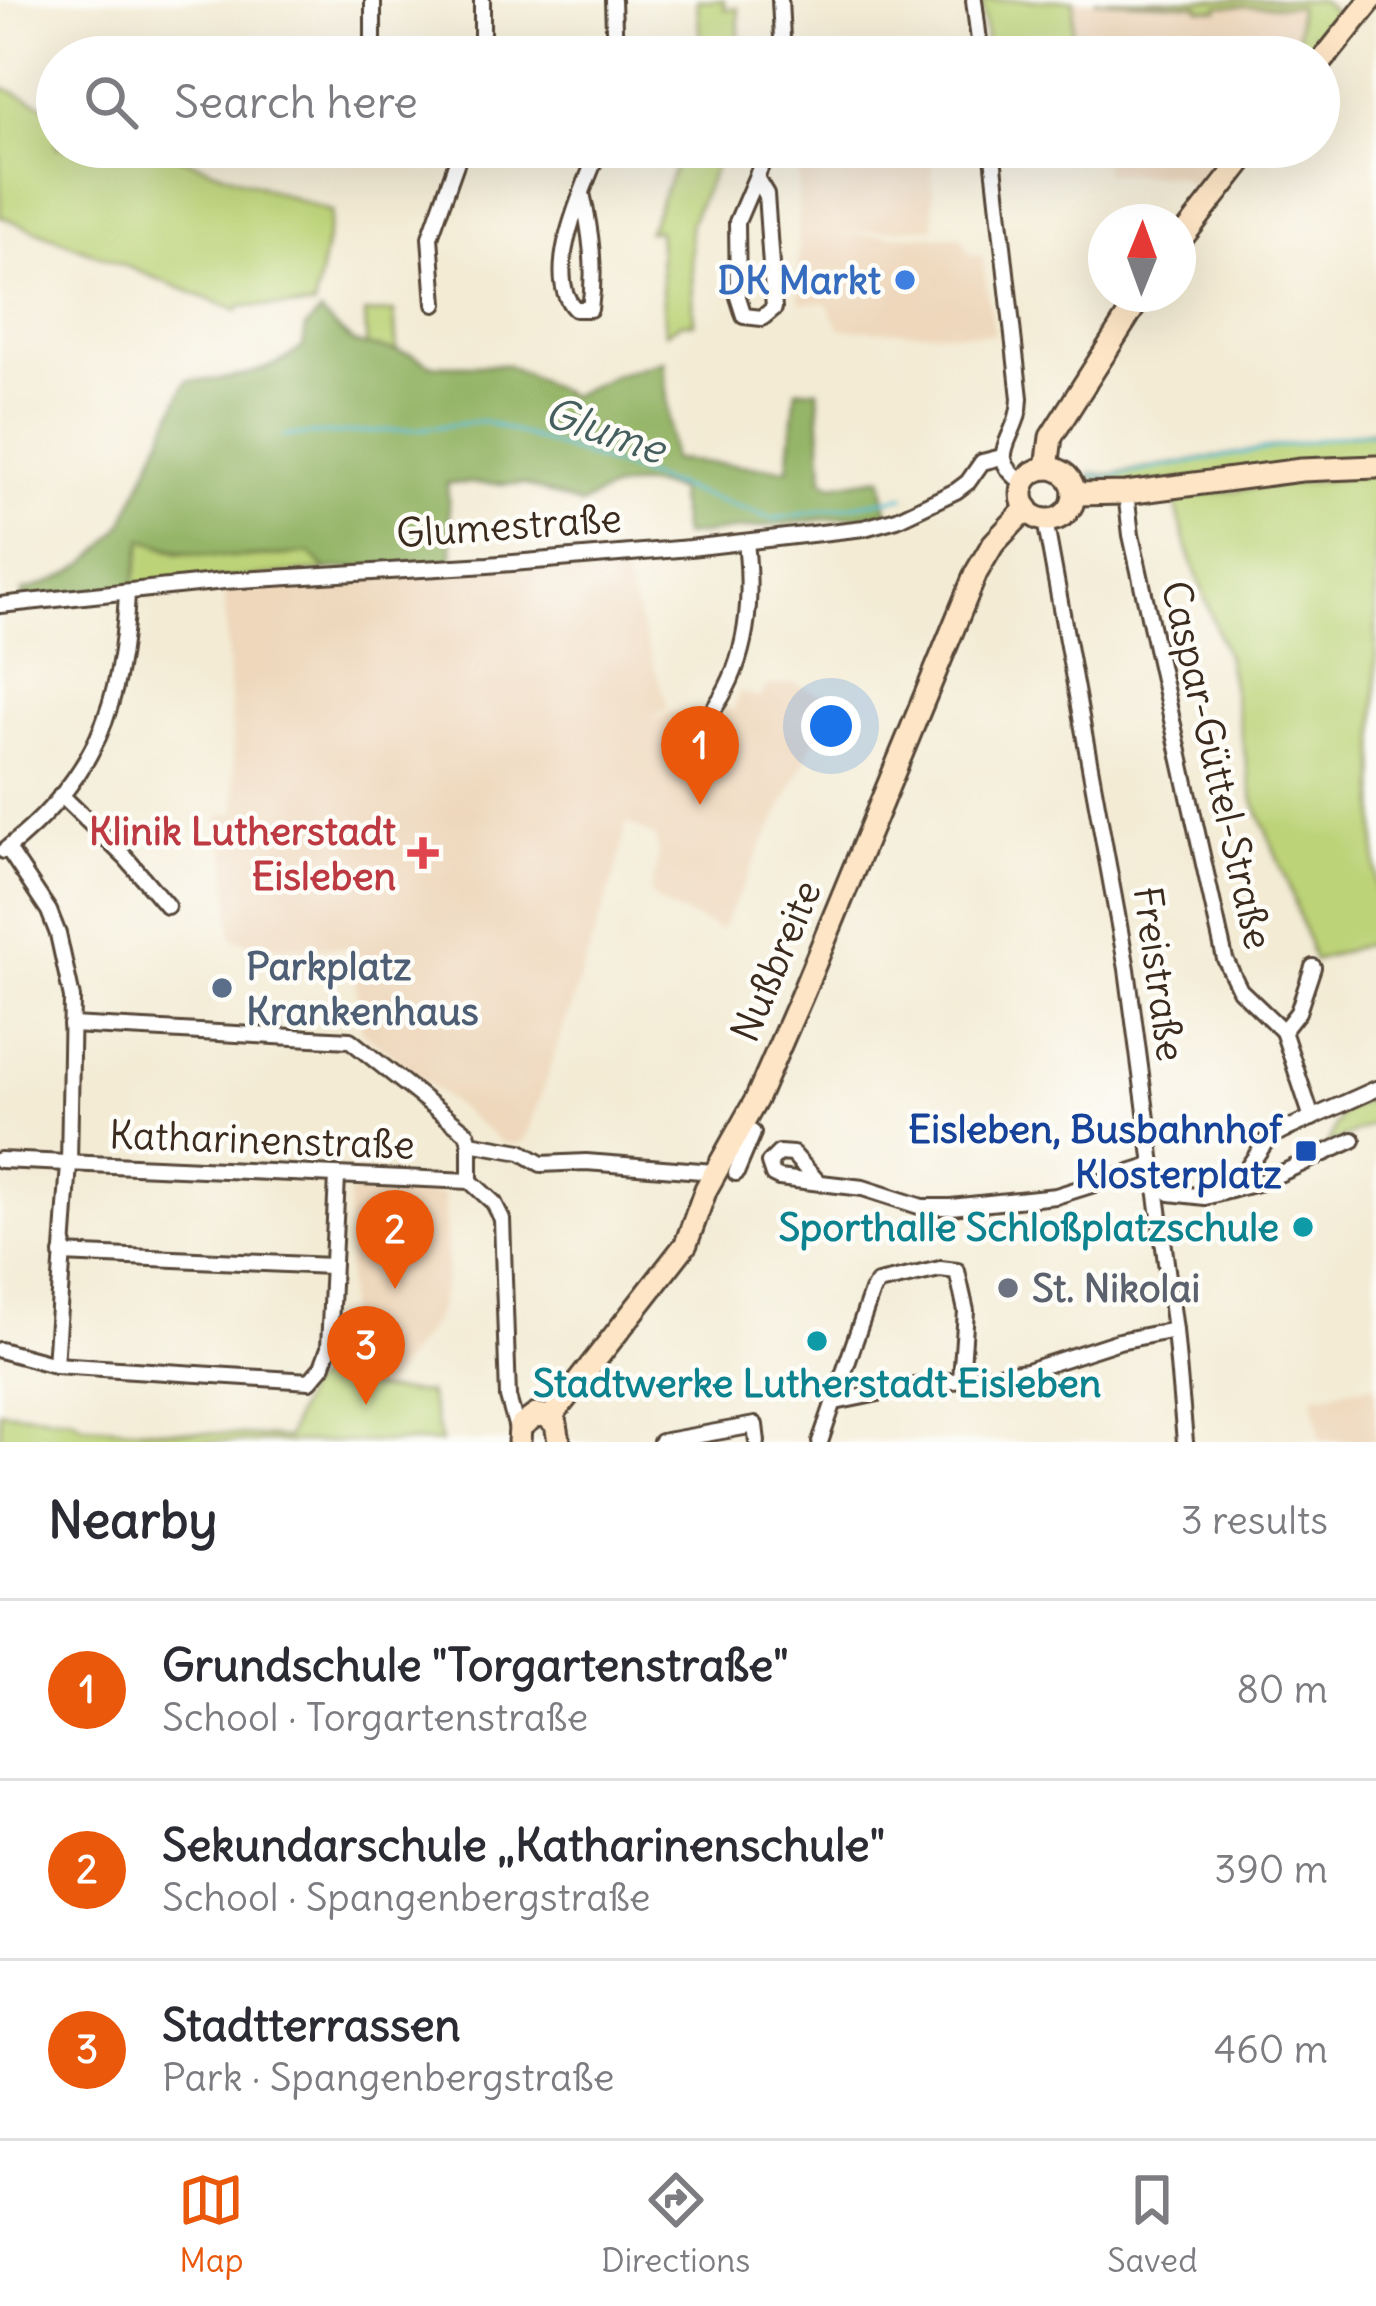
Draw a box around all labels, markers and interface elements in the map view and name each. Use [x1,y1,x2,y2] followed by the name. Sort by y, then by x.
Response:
[36,36,1340,168] search box
[78,69,144,135] icon: search
[174,74,418,130] text: Search here
[1088,204,1196,312] north arrow
[717,256,881,305] place label: DK Markt
[892,267,918,293] marker: DK Markt
[538,385,675,476] water label: Glume
[395,494,623,558] street label: Glumestraße
[1151,576,1283,954] street label: Caspar-Güttel-Straße
[801,696,861,756] your location
[661,706,739,805] pin: 1
[89,807,396,901] place label: Klinik Lutherstadt Eisleben
[407,837,439,869] marker: Klinik Lutherstadt Eisleben
[720,873,832,1049] street label: Nußbreite
[1123,884,1195,1064] street label: Freistraße
[246,942,479,1036] place label: Parkplatz Krankenhaus
[209,975,235,1001] marker: Parkplatz Krankenhaus
[908,1105,1283,1199] place label: Eisleben, Busbahnhof Klosterplatz
[108,1110,416,1170] street label: Katharinenstraße
[1293,1138,1319,1164] marker: Eisleben, Busbahnhof Klosterplatz
[356,1190,434,1289] pin: 2
[778,1203,1279,1252] place label: Sporthalle Schloßplatzschule
[1290,1214,1316,1240] marker: Sporthalle Schloßplatzschule
[1032,1264,1200,1313] place label: St. Nikolai
[995,1275,1021,1301] marker: St. Nikolai
[327,1306,405,1405] pin: 3
[804,1328,830,1354] marker: Stadtwerke Lutherstadt Eisleben
[533,1359,1101,1408] place label: Stadtwerke Lutherstadt Eisleben
[48,1488,217,1552] text: Nearby
[1181,1496,1328,1545] text: 3 results
[162,1637,789,1693] text: Grundschule "Torgartenstraße"
[79,1665,95,1714] text: 1
[1236,1665,1328,1714] text: 80 m
[162,1693,588,1742] text: School · Torgartenstraße
[162,1817,885,1873] text: Sekundarschule „Katharinenschule"
[76,1845,98,1894] text: 2
[1214,1845,1328,1894] text: 390 m
[162,1873,651,1922] text: School · Spangenbergstraße
[162,1997,461,2053] text: Stadtterrassen
[76,2025,98,2074] text: 3
[1214,2025,1328,2074] text: 460 m
[162,2053,615,2102] text: Park · Spangenbergstraße
[178,2167,244,2281] tab: Map
[601,2167,750,2281] tab: Directions
[1107,2167,1198,2281] tab: Saved

